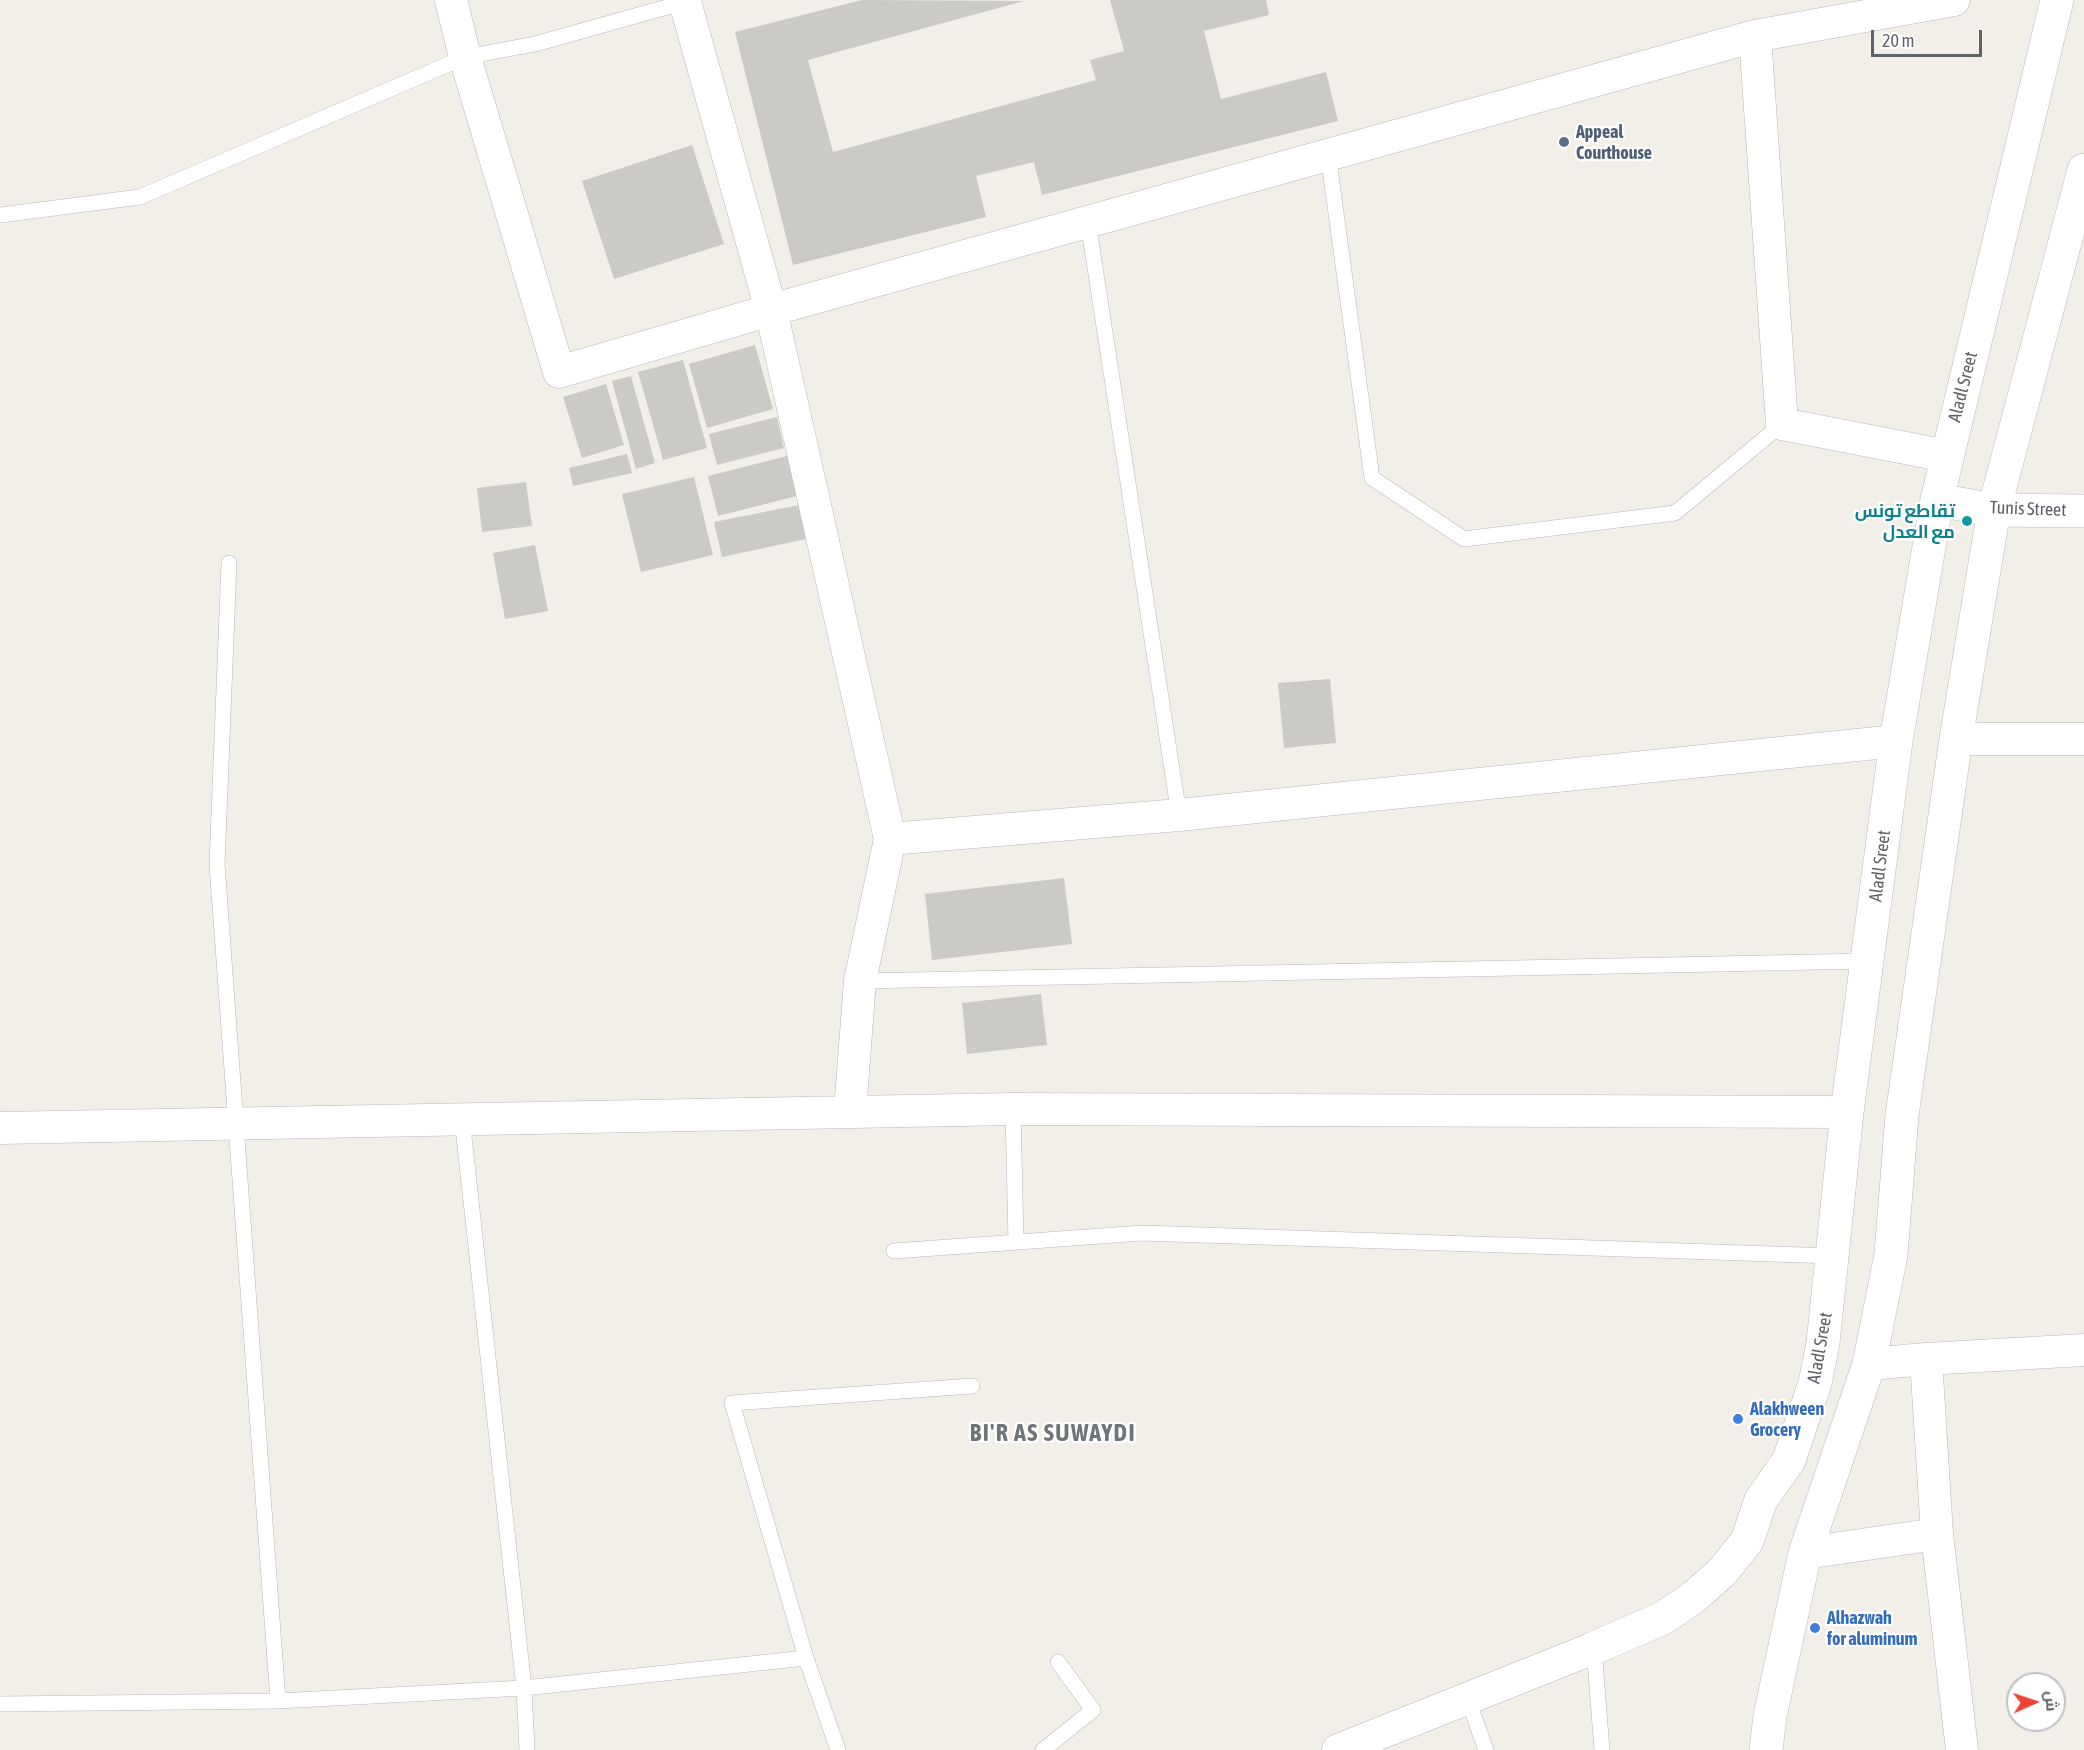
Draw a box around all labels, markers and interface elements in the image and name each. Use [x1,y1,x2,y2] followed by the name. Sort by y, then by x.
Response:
[1874,18,1985,56] scale bar
[1882,30,1914,51] text: 20 m
[1576,121,1652,164] place label: Appeal Courthouse
[1557,135,1571,149] marker: Appeal Courthouse
[1944,349,1982,425] street label: Aladl Sreet
[1989,497,2067,521] street label: Tunis Street
[1855,500,1955,542] place label: تقاطع تونس مع العدل
[1960,514,1974,528] marker: تقاطع تونس مع العدل
[1865,829,1895,903] street label: Aladl Sreet
[1803,1311,1837,1385] street label: Aladl Sreet
[1750,1398,1824,1440] place label: Alakhween Grocery
[1731,1412,1745,1426] marker: Alakhween Grocery
[970,1419,1136,1447] district label: BI'R AS SUWAYDI
[1827,1607,1918,1650] place label: Alhazwah for aluminum
[1808,1621,1822,1635] marker: Alhazwah for aluminum
[2006,1672,2066,1732] north arrow
[2042,1690,2062,1712] text: ش

